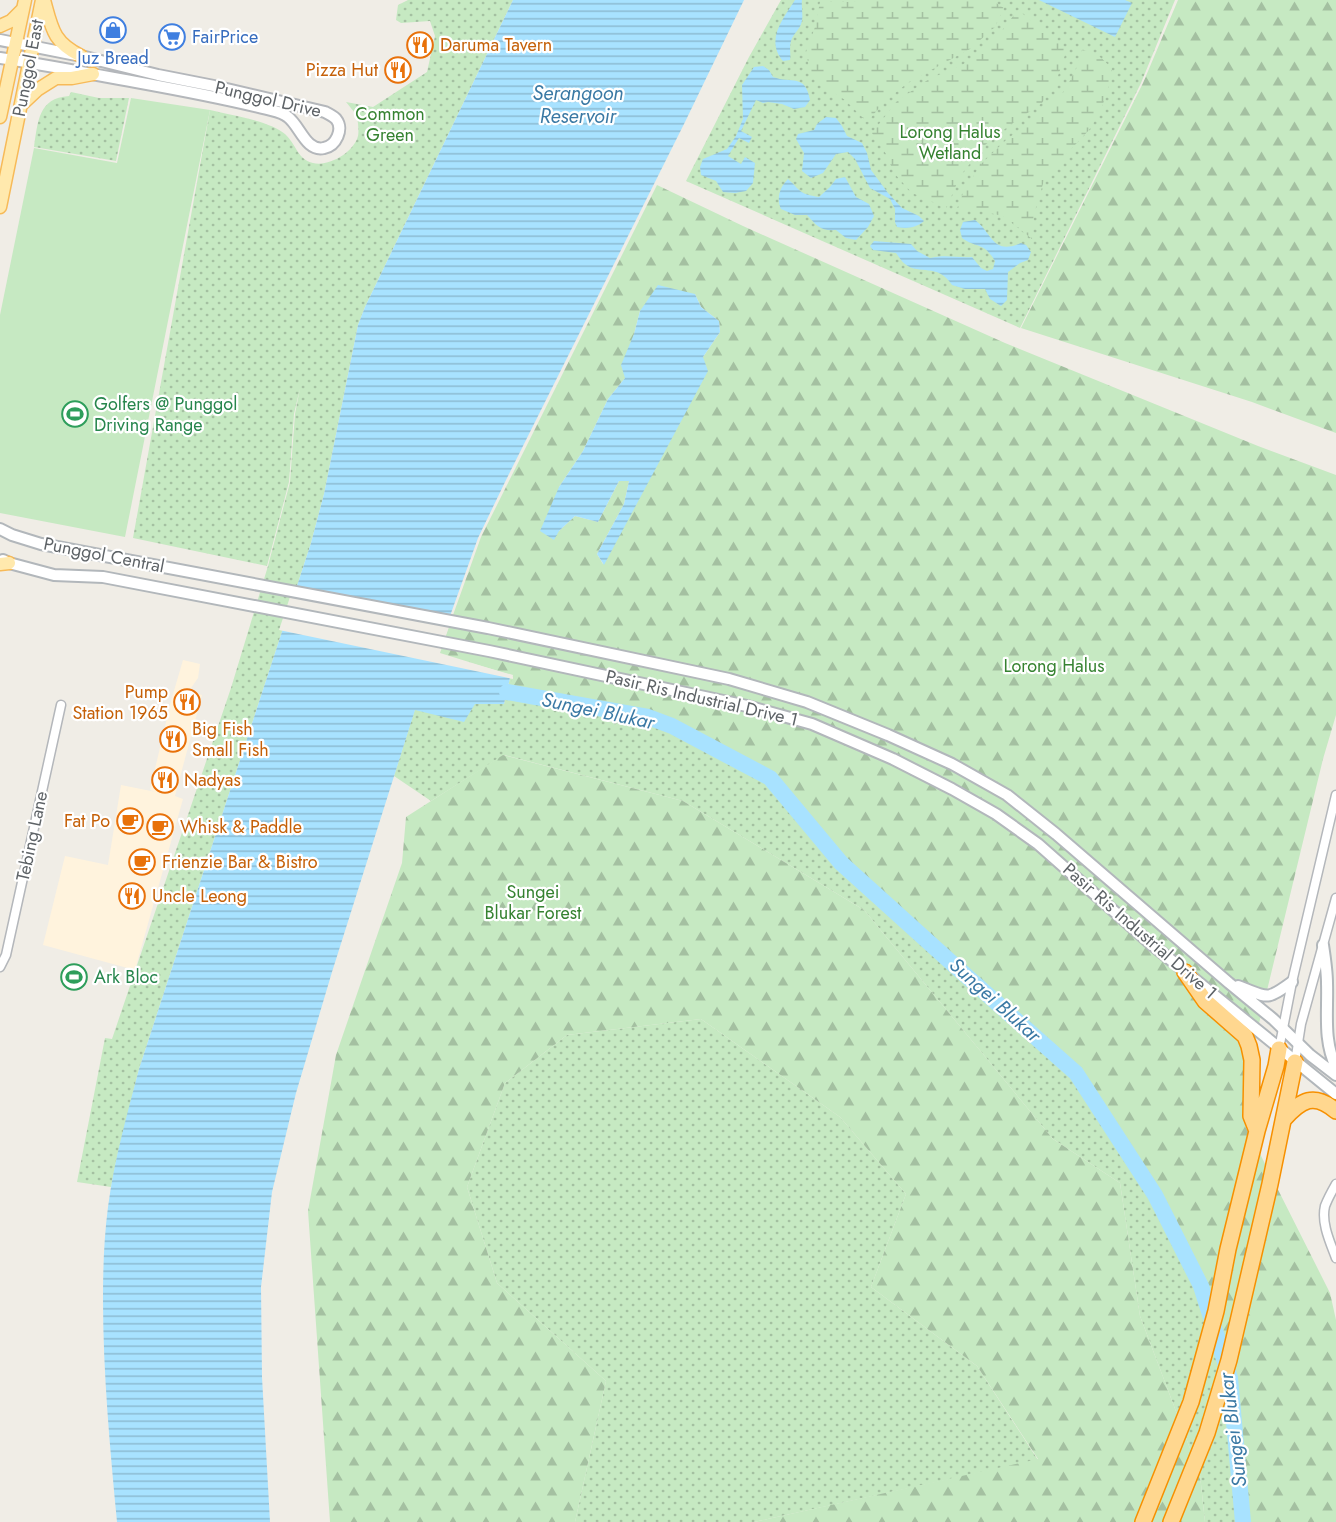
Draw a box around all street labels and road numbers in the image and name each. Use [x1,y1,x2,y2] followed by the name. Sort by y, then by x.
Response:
[6,17,50,119] street label: Punggol East
[212,74,324,124] street label: Punggol Drive
[41,531,167,579] street label: Punggol Central
[603,663,801,733] street label: Pasir Ris Industrial Drive 1
[10,789,54,883] street label: Tebing Lane
[1057,857,1223,1005] street label: Pasir Ris Industrial Drive 1

